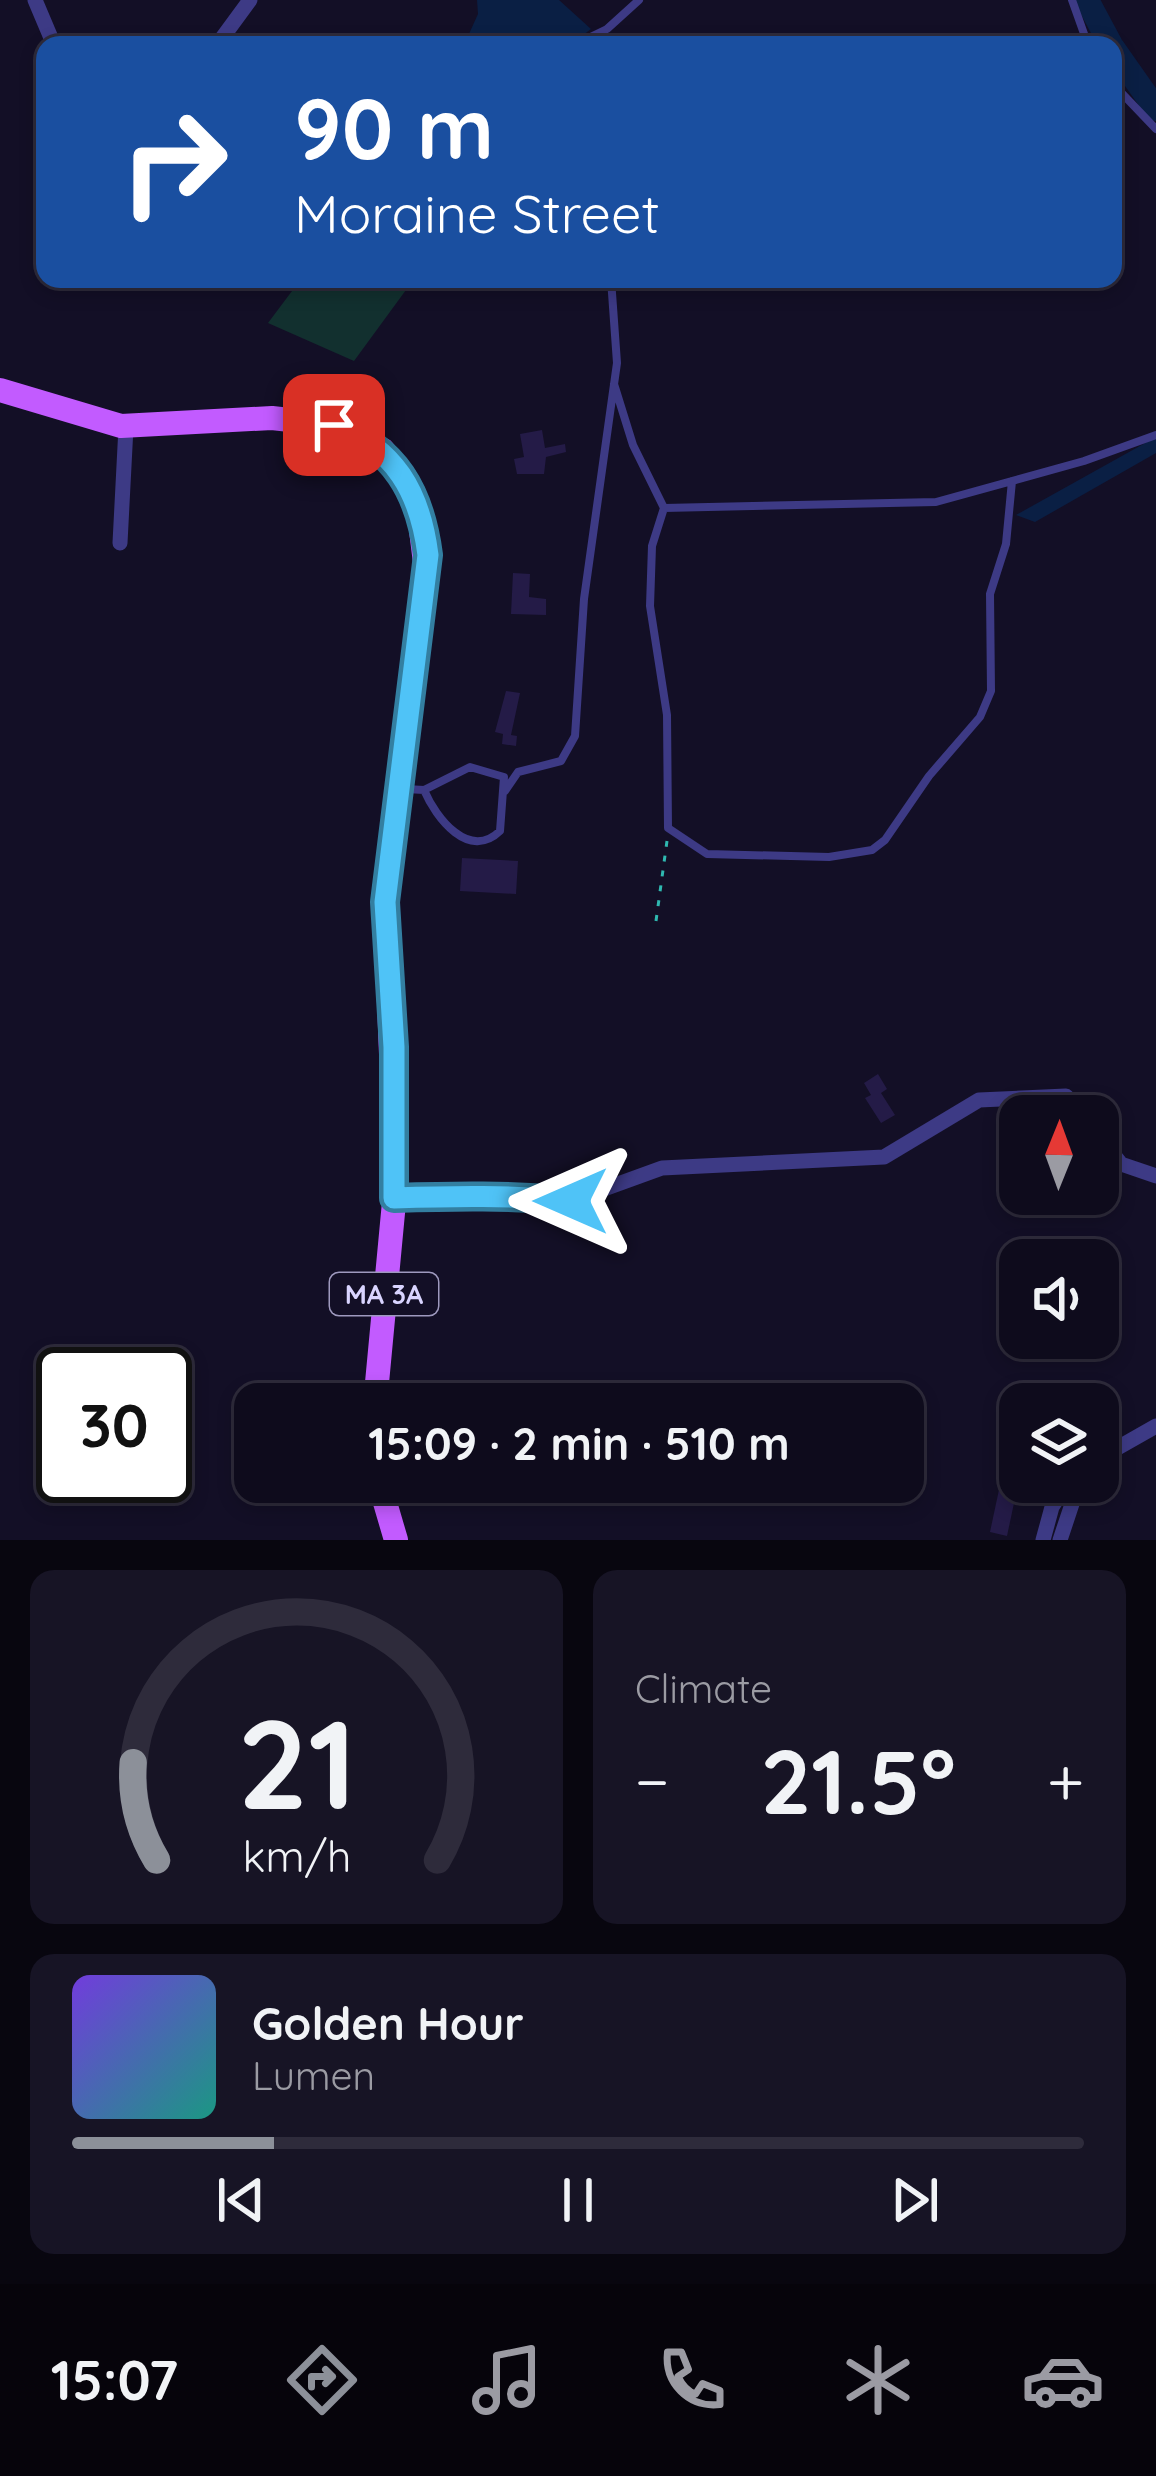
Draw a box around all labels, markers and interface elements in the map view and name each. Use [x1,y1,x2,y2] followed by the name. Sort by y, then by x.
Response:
[294,75,494,180] text: 90 m
[96,84,252,240] icon: right
[294,179,660,247] text: Moraine Street
[283,374,385,476] pin
[301,392,367,458] icon: arrive
[999,1095,1119,1215] north arrow
[999,1095,1119,1503] map controls
[508,1138,634,1264] position arrow
[999,1239,1119,1359] button: sound
[330,1273,438,1315] road number: MA 3A
[36,1347,192,1503] speed limit sign: 30
[999,1383,1119,1503] button: layers
[368,1415,790,1471] text: 15:09 · 2 min · 510 m
[635,1664,772,1713] text: Climate
[237,1684,356,1840] text: 21
[760,1724,956,1837] text: 21.5°
[635,1739,669,1822] text: −
[1047,1739,1084,1822] text: +
[242,1829,351,1883] text: km/h
[252,1995,524,2051] text: Golden Hour
[252,2051,375,2100] text: Lumen
[208,2167,274,2233] icon: previous
[545,2167,611,2233] icon: pause
[882,2167,948,2233] icon: next
[280,2338,364,2422] icon: directions
[465,2338,549,2422] icon: music
[650,2338,734,2422] icon: phone
[836,2338,920,2422] icon: climate
[1021,2338,1105,2422] icon: car
[51,2346,178,2414] text: 15:07

